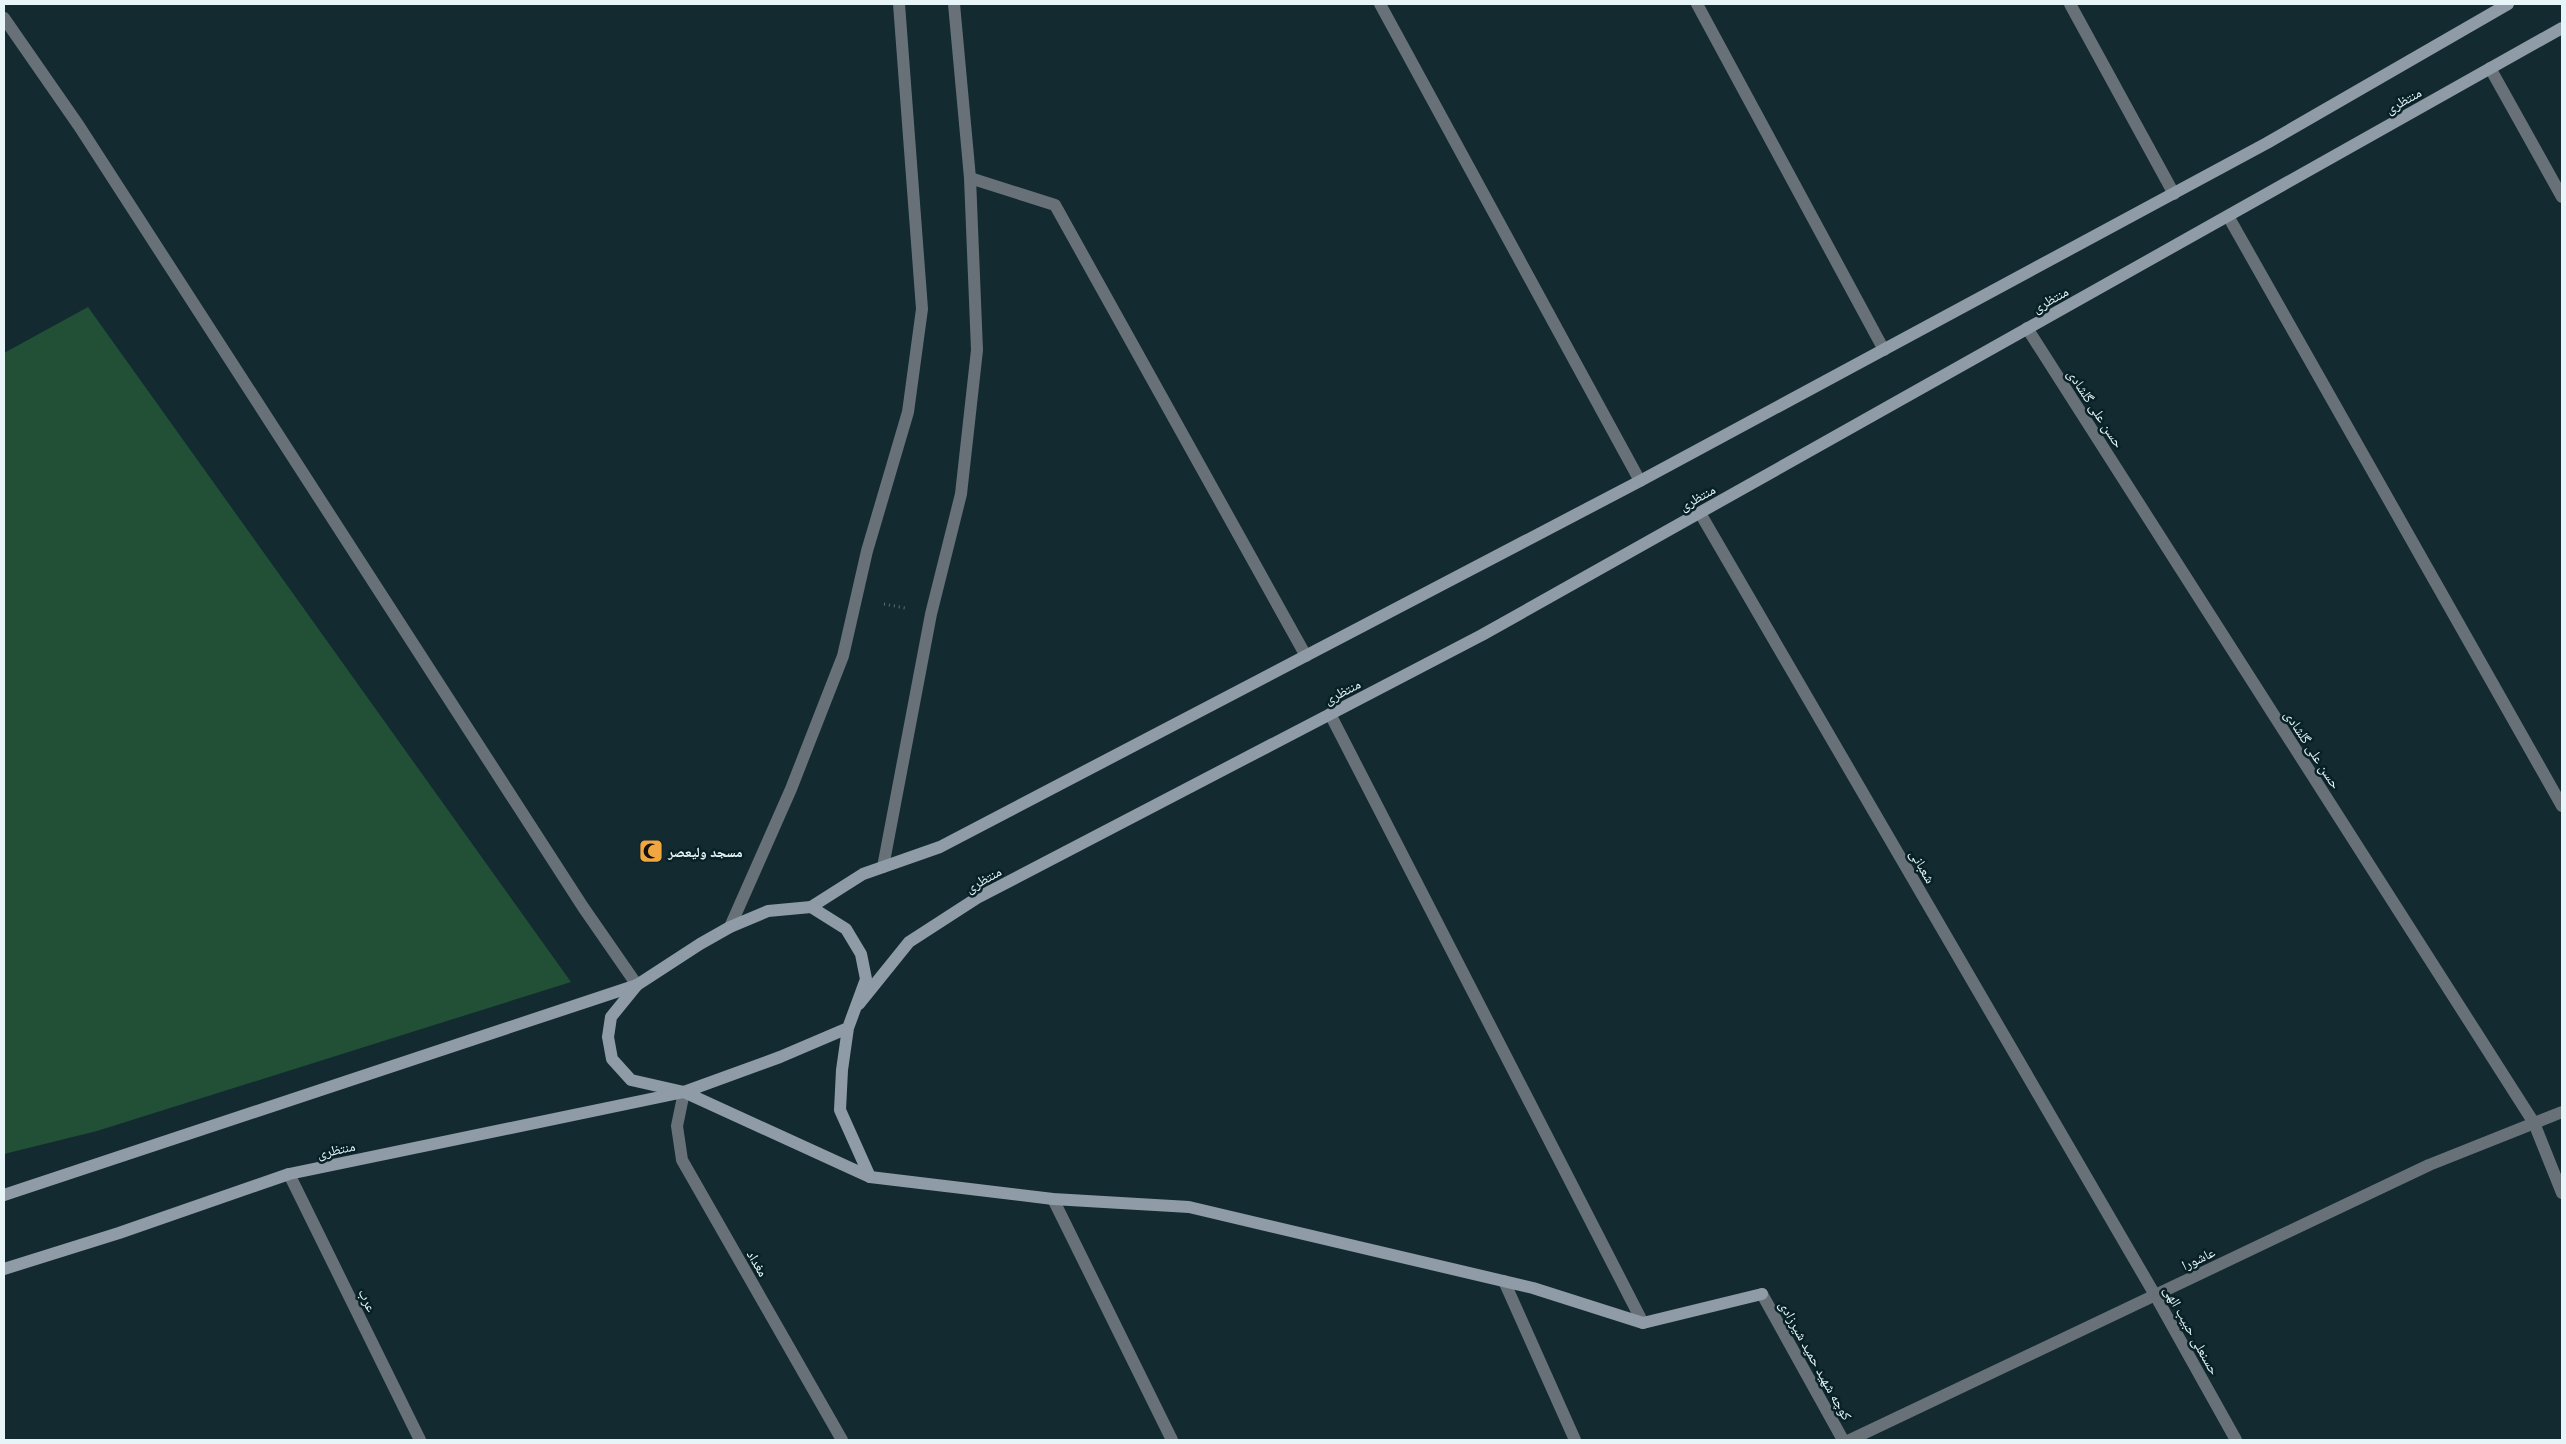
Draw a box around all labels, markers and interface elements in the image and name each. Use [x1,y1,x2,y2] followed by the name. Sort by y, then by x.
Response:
[2381,82,2425,118] street label: منتظری
[2028,281,2072,317] street label: منتظری
[2063,365,2129,451] street label: حسن علی گلشادی
[1675,479,1719,515] street label: منتظری
[1320,674,1364,708] street label: منتظری
[2280,706,2346,792] street label: حسن علی گلشادی
[638,838,664,864] mosque icon: مسجد ولیعصر
[667,842,743,861] place label: مسجد ولیعصر
[1906,846,1940,886] street label: شعبانی
[961,861,1005,897] street label: منتظری
[315,1136,357,1162] street label: منتظری
[2178,1242,2218,1274] street label: عاشورا
[743,1246,773,1280] street label: مغداد
[2160,1282,2224,1378] street label: حسنعلی حبیب الهی
[354,1285,382,1315] street label: عرب
[1775,1297,1857,1423] street label: کوچه شهید حمید شیرزادی

